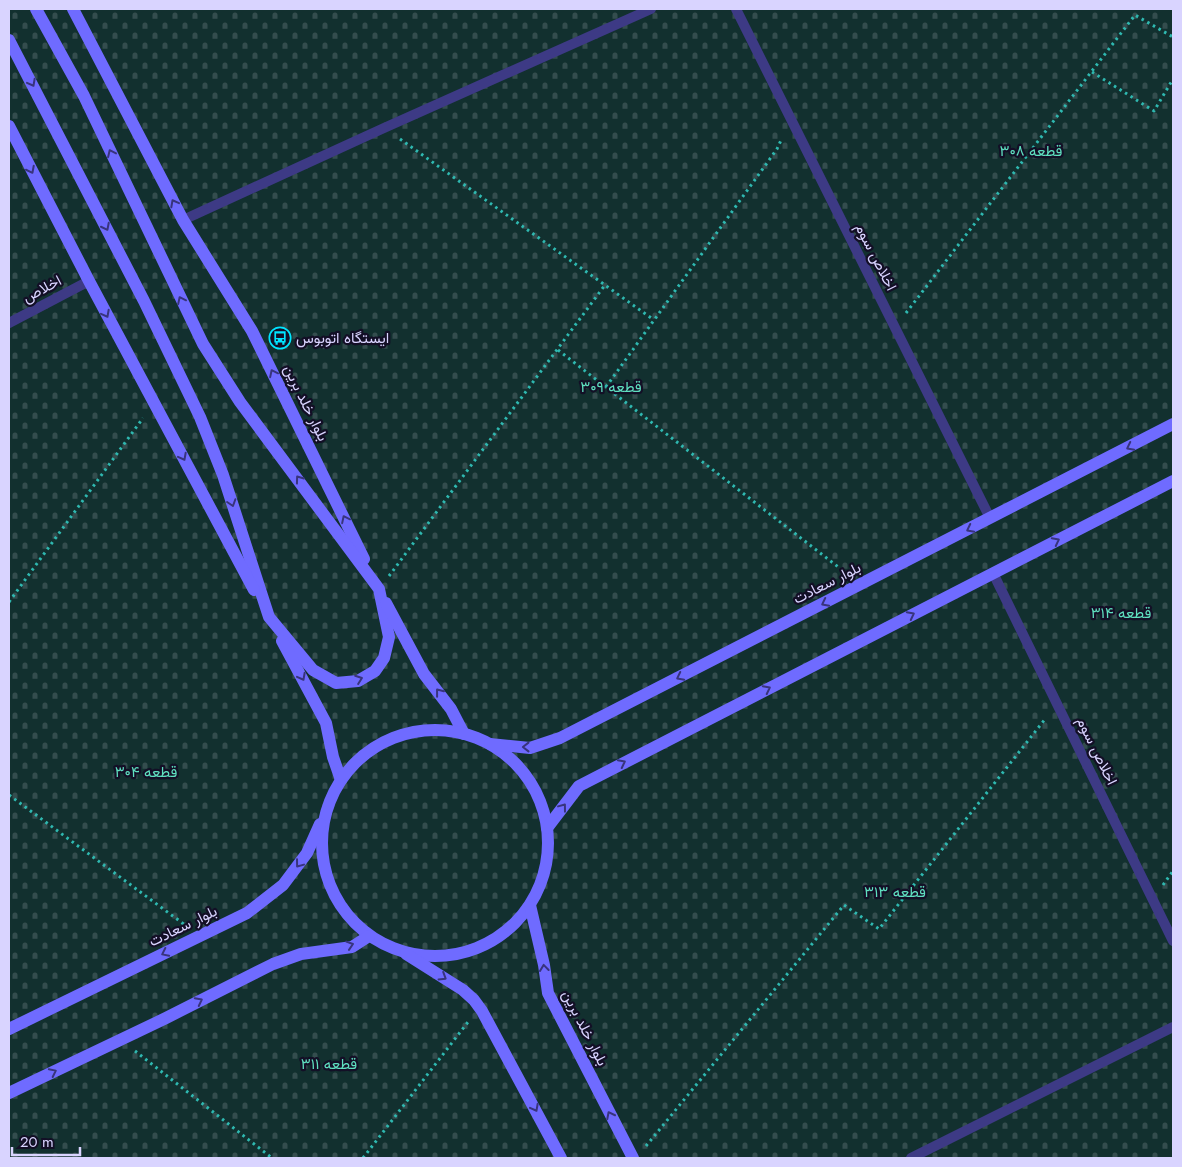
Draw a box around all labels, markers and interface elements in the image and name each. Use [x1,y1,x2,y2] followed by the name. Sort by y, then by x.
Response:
[26,77,36,86] one-way arrow
[1000,140,1063,162] park label: قطعه ۳۰۸
[107,149,117,158] one-way arrow
[25,164,35,173] one-way arrow
[170,199,180,208] one-way arrow
[850,219,902,295] street label: اخلاص سوم
[100,222,110,231] one-way arrow
[19,270,65,308] street label: اخلاص
[177,296,187,305] one-way arrow
[100,309,110,318] one-way arrow
[268,326,292,350] bus stop icon: ایستگاه اتوبوس
[296,327,389,349] place label: ایستگاه اتوبوس
[278,361,334,445] street label: بلوار خلد برین
[269,369,279,378] one-way arrow
[580,376,642,398] park label: قطعه ۳۰۹
[1126,441,1135,451] one-way arrow
[176,452,186,461] one-way arrow
[296,476,304,485] one-way arrow
[227,498,237,506] one-way arrow
[340,515,351,524] one-way arrow
[966,523,975,533] one-way arrow
[1051,537,1060,547] one-way arrow
[789,556,865,610] street label: بلوار سعادت
[821,597,830,607] one-way arrow
[1091,602,1151,624] park label: قطعه ۳۱۴
[906,611,915,621] one-way arrow
[677,671,686,681] one-way arrow
[295,672,305,681] one-way arrow
[354,675,363,685] one-way arrow
[761,685,770,695] one-way arrow
[435,689,444,698] one-way arrow
[1071,713,1123,789] street label: اخلاص سوم
[521,742,529,752] one-way arrow
[617,759,626,769] one-way arrow
[115,761,177,783] park label: قطعه ۳۰۴
[557,803,566,813] one-way arrow
[296,858,304,867] one-way arrow
[864,881,926,903] park label: قطعه ۳۱۳
[145,900,221,952] street label: بلوار سعادت
[345,941,354,951] one-way arrow
[161,947,170,957] one-way arrow
[539,963,550,971] one-way arrow
[438,971,447,981] one-way arrow
[556,986,614,1070] street label: بلوار خلد برین
[194,997,203,1007] one-way arrow
[301,1053,357,1075] park label: قطعه ۳۱۱
[48,1068,57,1078] one-way arrow
[528,1103,538,1112] one-way arrow
[606,1111,616,1120] one-way arrow
[12,1124,80,1156] scale bar
[20,1131,54,1153] text: 20 m

